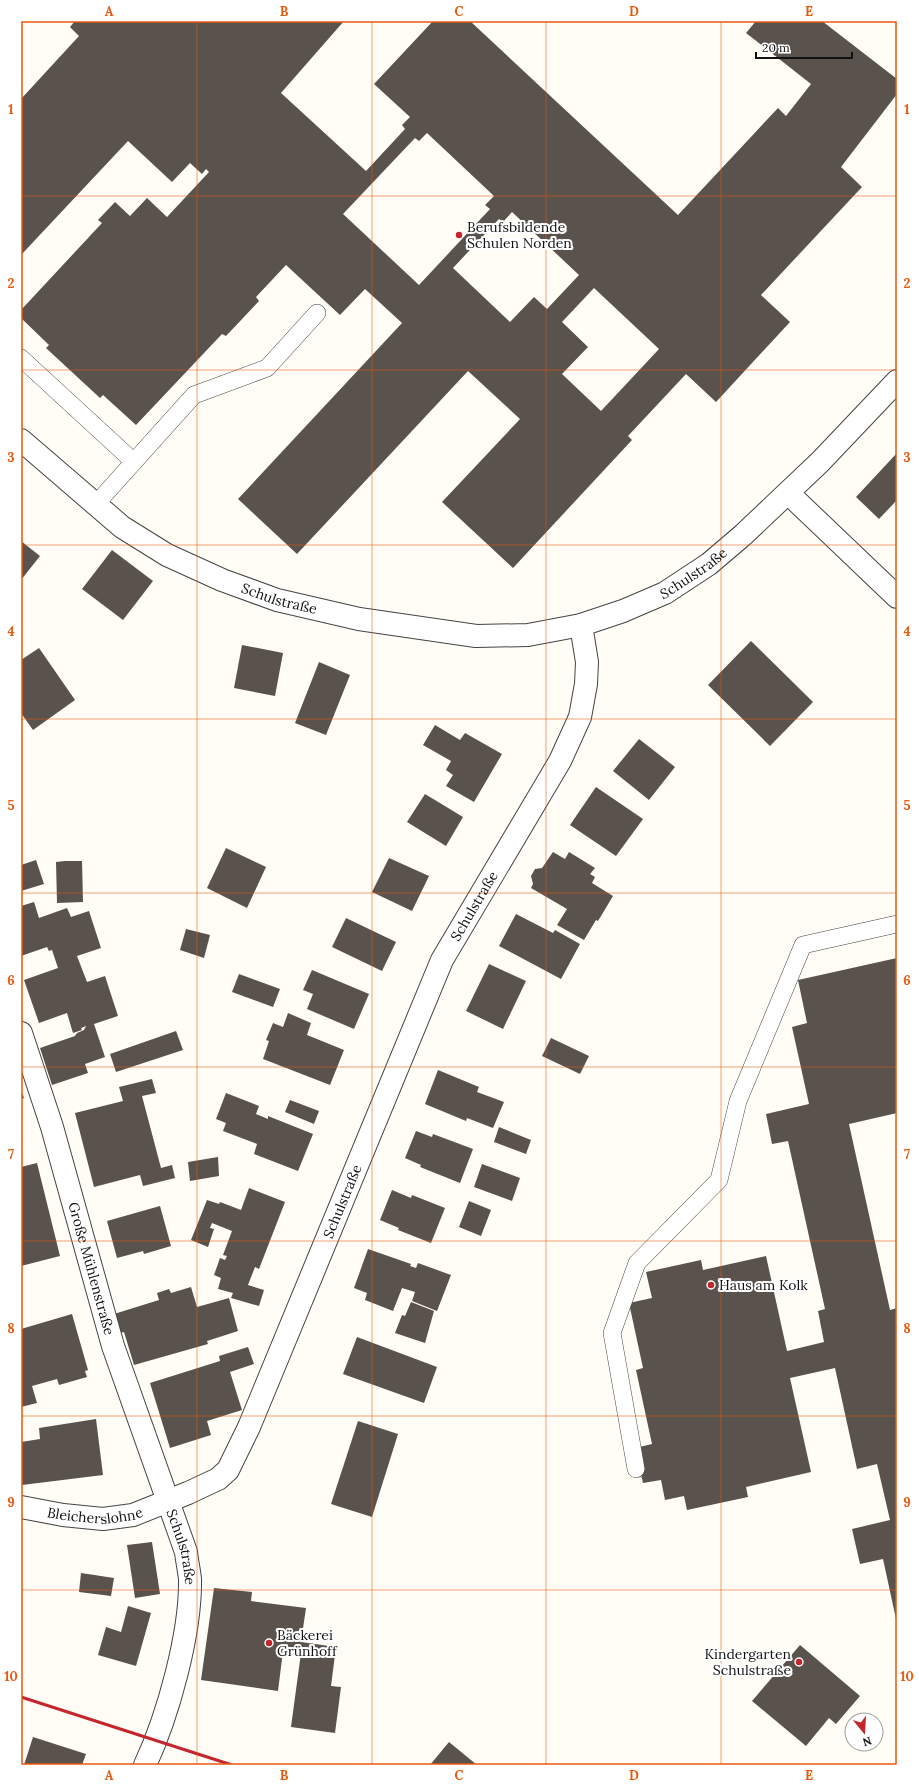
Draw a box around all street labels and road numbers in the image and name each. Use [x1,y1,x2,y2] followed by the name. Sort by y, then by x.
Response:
[657,543,731,603] street label: Schulstraße
[239,579,319,618] street label: Schulstraße
[446,867,502,944] street label: Schulstraße
[319,1161,366,1241] street label: Schulstraße
[64,1200,119,1338] street label: Große Mühlenstraße
[46,1503,146,1528] street label: Bleicherslohne
[162,1507,199,1585] street label: Schulstraße

